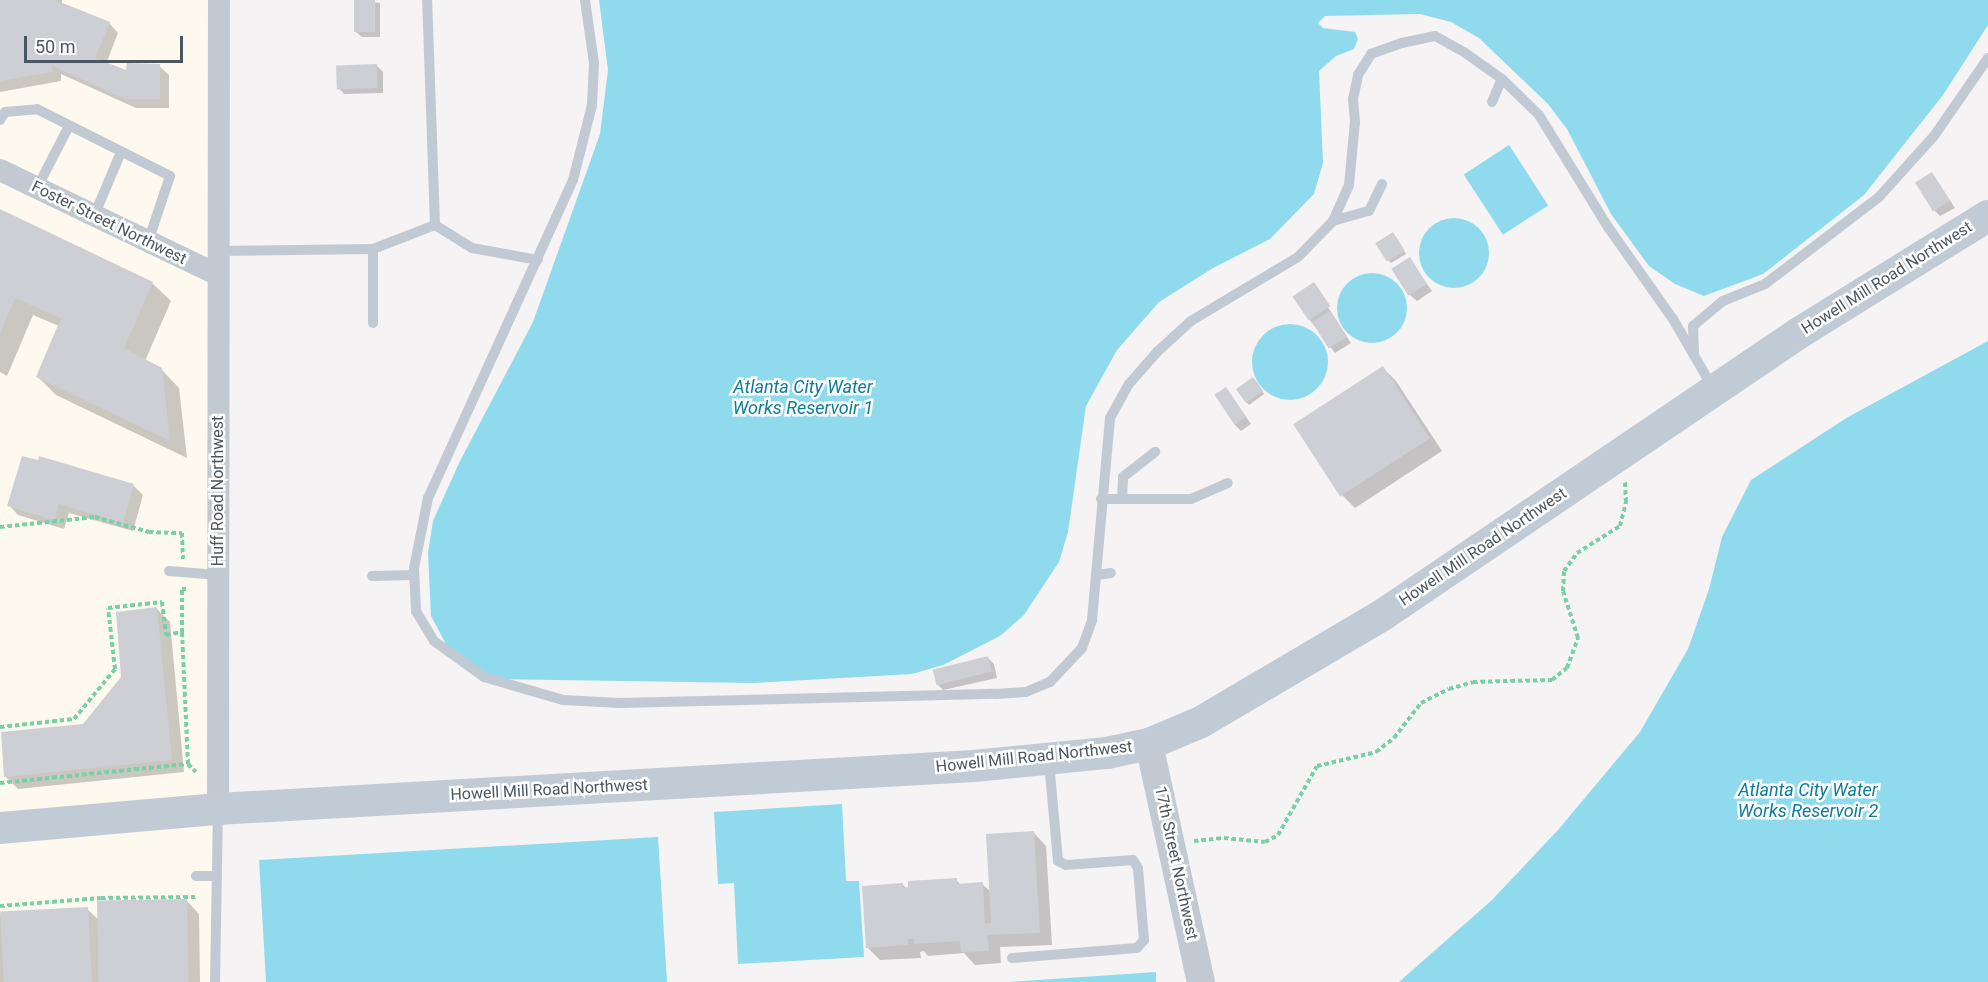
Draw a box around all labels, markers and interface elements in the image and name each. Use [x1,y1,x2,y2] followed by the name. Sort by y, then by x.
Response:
[27,24,186,62] scale bar
[35,36,75,57] text: 50 m
[29,177,189,269] street label: Foster Street Northwest
[1798,218,1976,338] street label: Howell Mill Road Northwest
[733,377,873,420] water label: Atlanta City Water Works Reservoir 1
[208,416,228,566] street label: Huff Road Northwest
[1396,484,1570,610] street label: Howell Mill Road Northwest
[935,737,1133,777] street label: Howell Mill Road Northwest
[450,775,648,805] street label: Howell Mill Road Northwest
[1738,780,1878,822] water label: Atlanta City Water Works Reservoir 2
[1150,784,1202,942] street label: 17th Street Northwest

